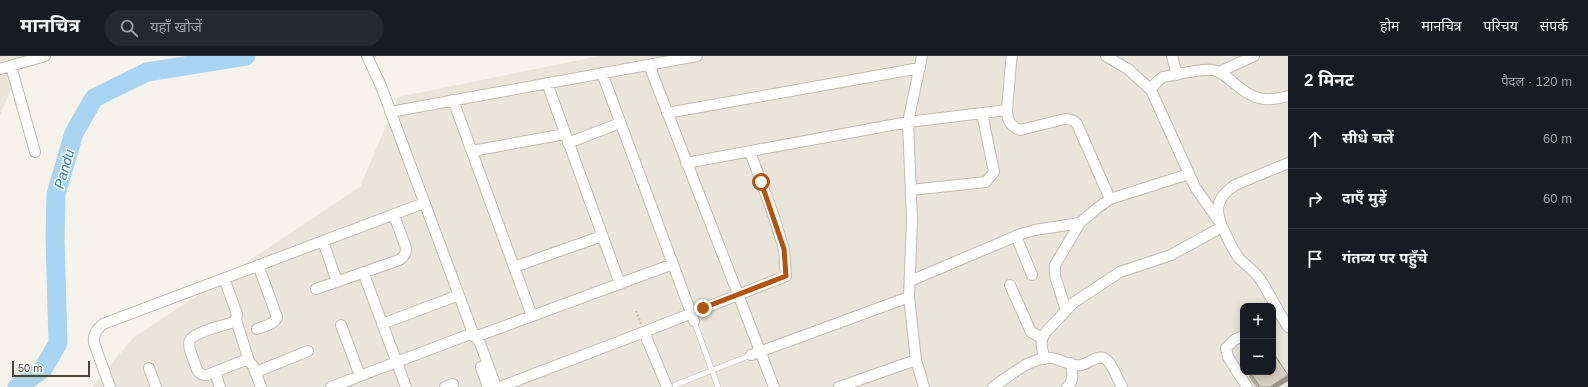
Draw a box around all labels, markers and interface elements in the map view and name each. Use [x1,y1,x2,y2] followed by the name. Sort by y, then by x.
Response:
[104,10,384,46] search box
[20,15,80,36] text: मानचित्र
[118,17,140,39] icon: search
[150,18,202,35] text: यहाँ खोजें
[1380,18,1399,34] text: होम
[1421,18,1462,34] text: मानचित्र
[1484,18,1518,34] text: परिचय
[1540,18,1568,34] text: संपर्क
[1304,71,1354,90] text: 2 मिनट
[1501,74,1572,89] text: पैदल · 120 m
[1304,128,1326,150] icon: ahead
[1342,129,1393,146] text: सीधे चलें
[1543,131,1572,146] text: 60 m
[51,147,77,191] water label: Pandu
[752,173,770,191] route start
[1304,188,1326,210] icon: right
[1342,189,1386,206] text: दाएँ मुड़ें
[1543,191,1572,206] text: 60 m
[1304,248,1326,270] icon: arrive
[1342,249,1427,266] text: गंतव्य पर पहुँचे
[694,299,712,317] route end
[1240,303,1276,375] map controls
[1240,303,1276,339] button: +
[1240,339,1276,375] button: −
[12,359,90,378] scale bar
[18,362,42,374] text: 50 m

